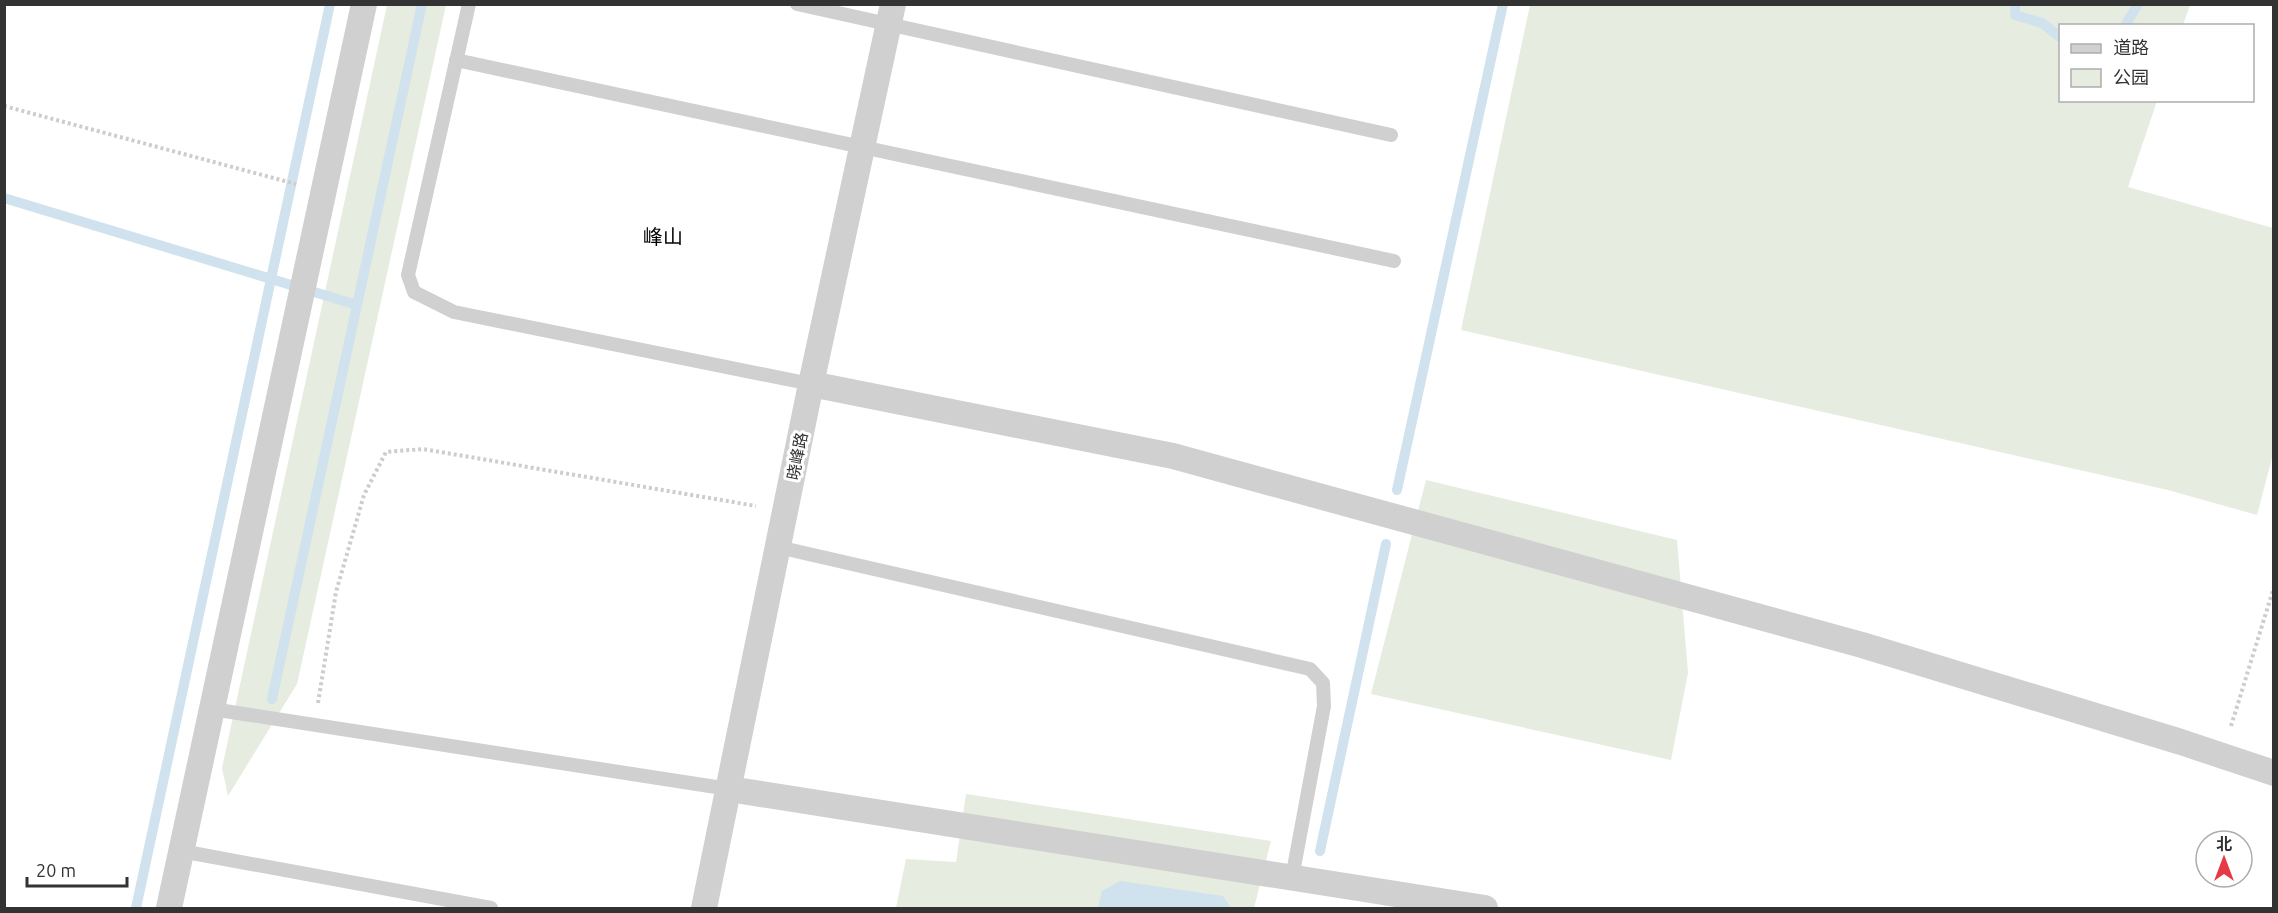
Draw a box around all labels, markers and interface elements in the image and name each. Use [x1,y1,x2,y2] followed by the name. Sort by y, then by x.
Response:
[2059,24,2254,102] legend
[2113,37,2149,57] text: 道路
[2113,67,2149,87] text: 公园
[643,225,683,248] district label: 峰山
[784,431,810,481] street label: 晓峰路
[2194,829,2254,889] north arrow
[2216,835,2232,853] text: 北
[27,850,128,888] scale bar
[36,860,76,880] text: 20 m

